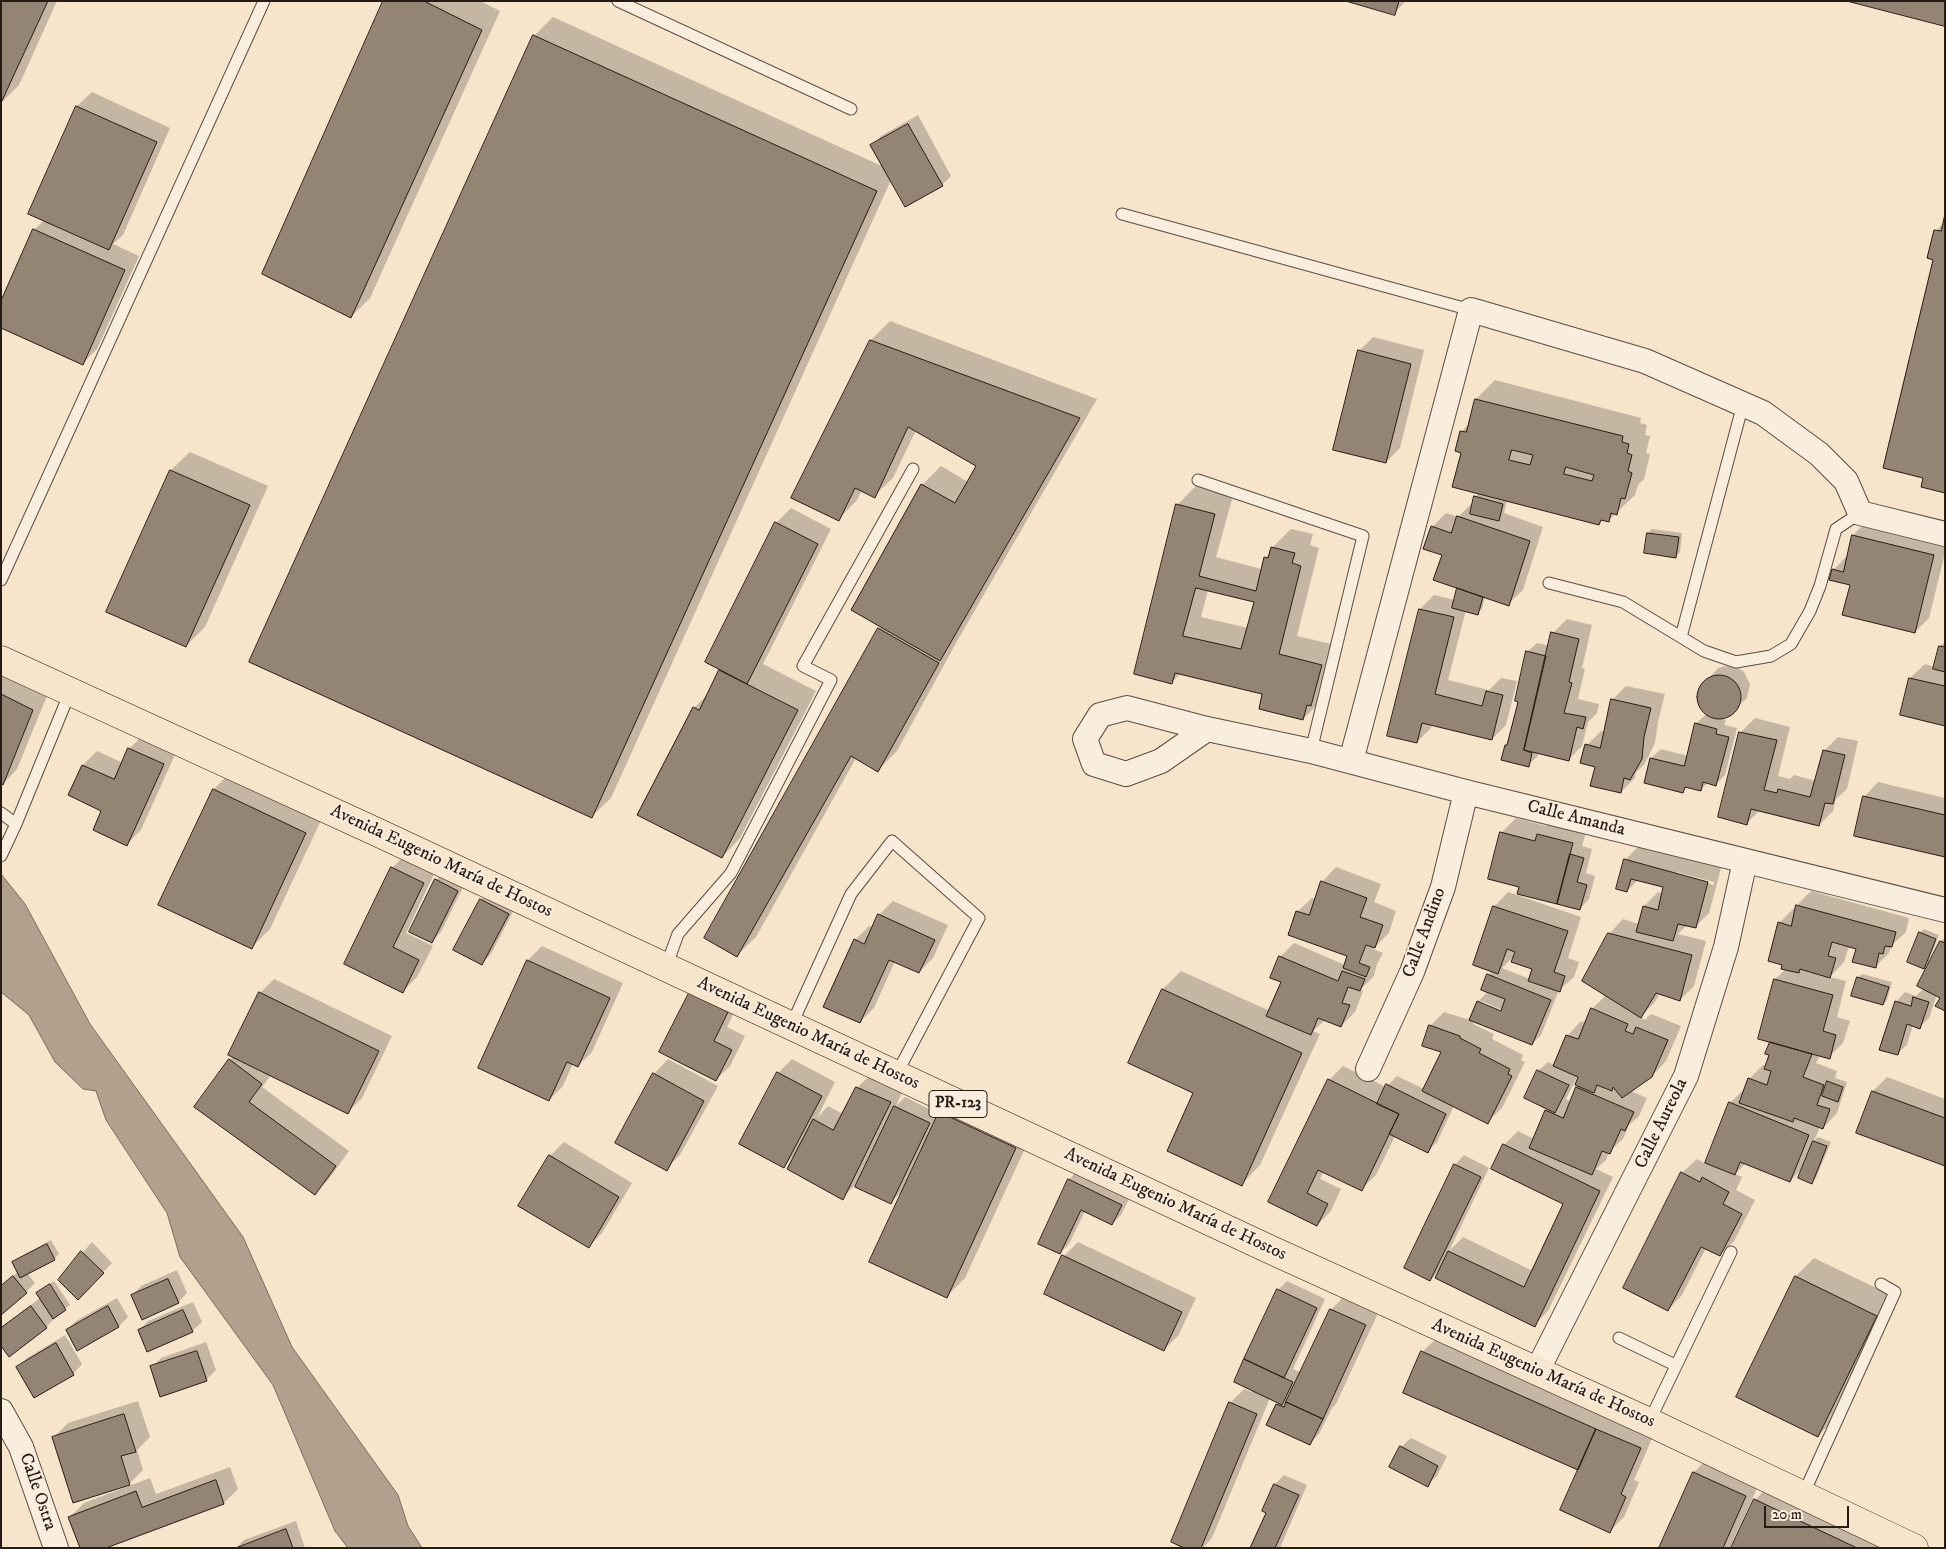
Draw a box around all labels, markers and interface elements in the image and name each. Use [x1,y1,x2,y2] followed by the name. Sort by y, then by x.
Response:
[1525,796,1627,842] street label: Calle Amanda
[326,801,556,923] street label: Avenida Eugenio María de Hostos
[1399,885,1451,981] street label: Calle Andino
[693,973,923,1095] street label: Avenida Eugenio María de Hostos
[1631,1075,1693,1173] street label: Calle Aureola
[929,1090,987,1118] road number: PR-123
[1060,1144,1290,1266] street label: Avenida Eugenio María de Hostos
[1428,1315,1658,1433] street label: Avenida Eugenio María de Hostos
[14,1450,60,1534] street label: Calle Ostra
[1766,1496,1851,1528] scale bar
[1772,1505,1802,1524] text: 20 m

